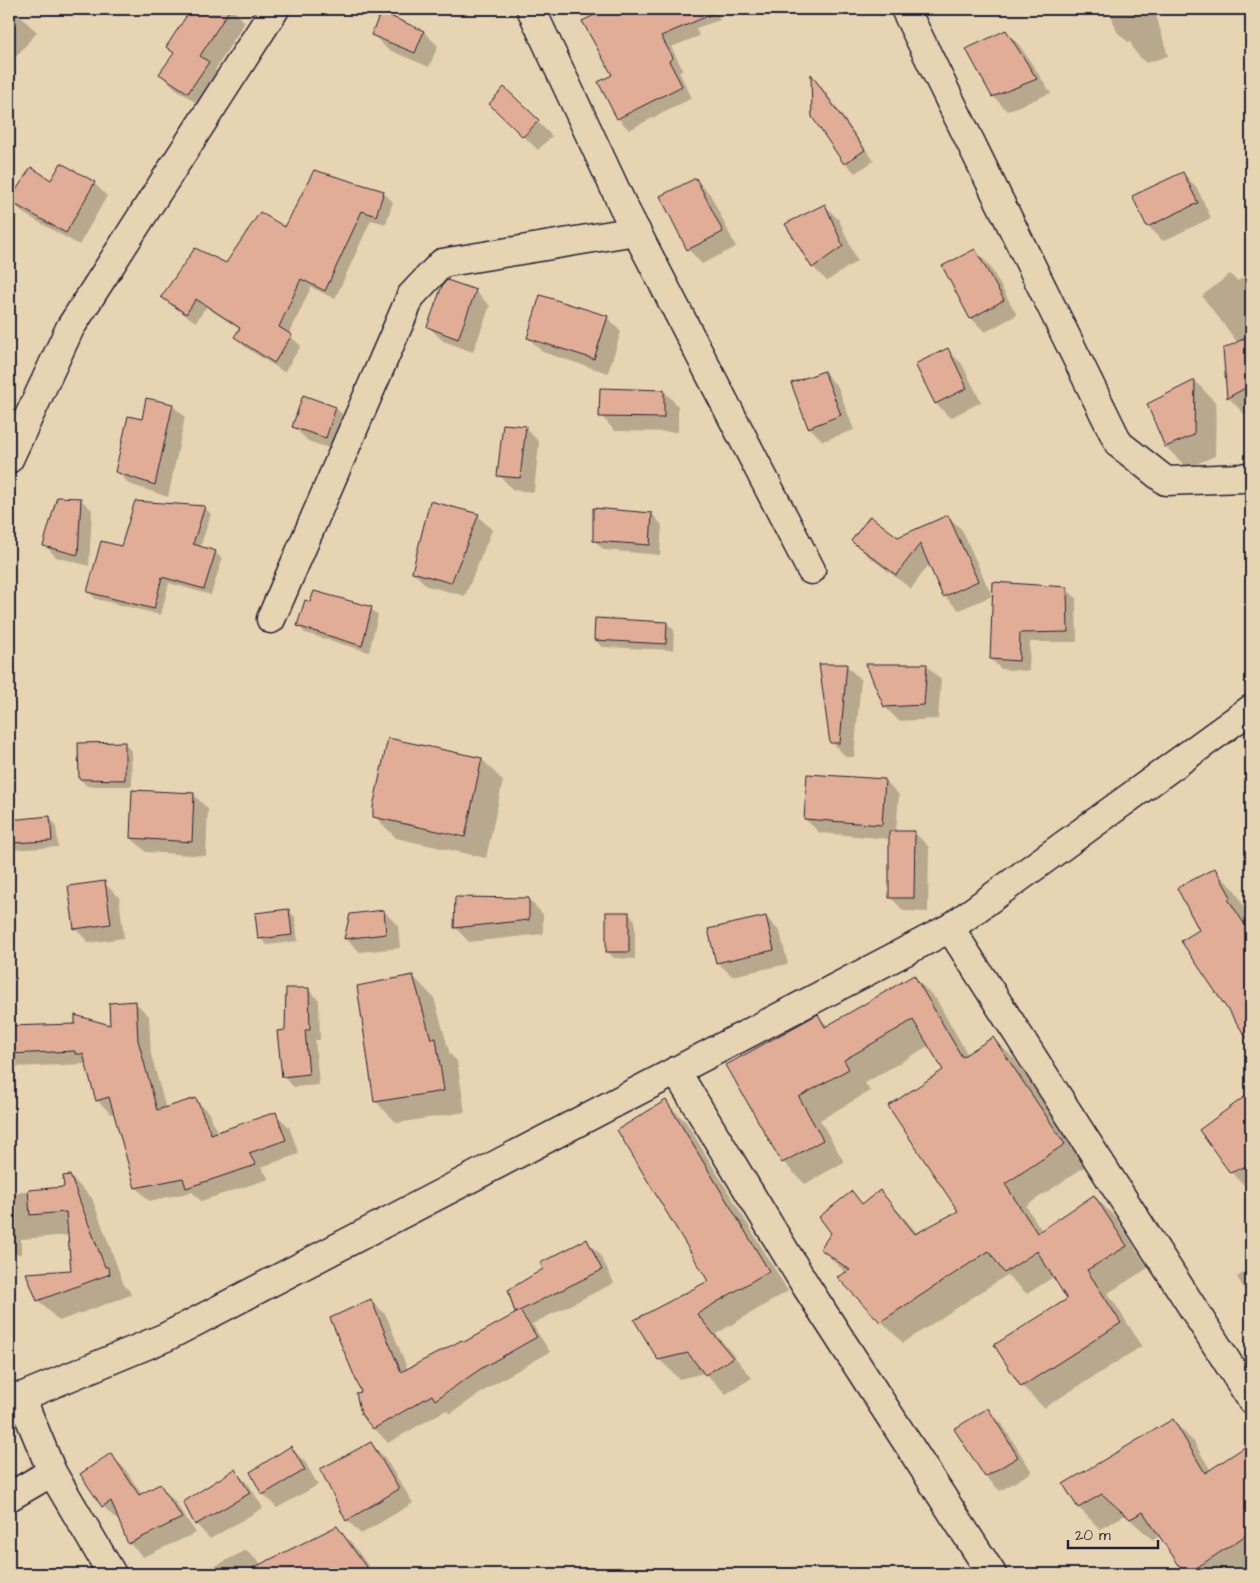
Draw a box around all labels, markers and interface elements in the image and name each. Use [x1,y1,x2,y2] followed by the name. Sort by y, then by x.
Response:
[1068,1518,1158,1550] scale bar
[1075,1525,1111,1546] text: 20 m

